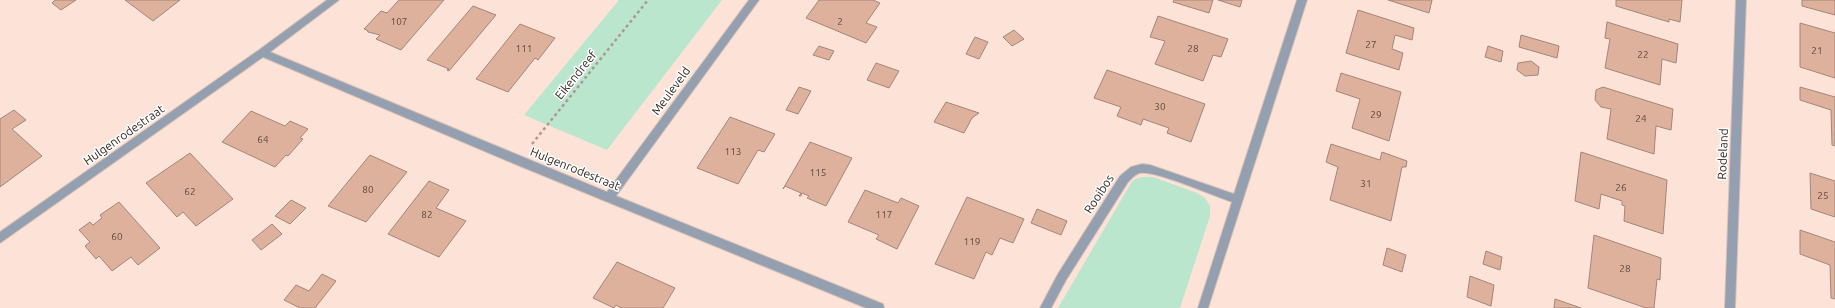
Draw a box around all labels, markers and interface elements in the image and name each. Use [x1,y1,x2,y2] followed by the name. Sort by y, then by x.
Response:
[391,16,407,27] house number: 107
[837,16,843,27] house number: 2
[1365,39,1377,50] house number: 27
[516,43,532,54] house number: 111
[1187,43,1199,54] house number: 28
[1811,45,1823,56] house number: 21
[552,48,599,101] street label: Eikendreef
[1637,49,1649,60] house number: 22
[649,64,692,117] street label: Meuleveld
[1154,101,1166,112] house number: 30
[81,102,167,167] street label: Hulgenrodestraat
[1370,109,1382,120] house number: 29
[1635,113,1647,124] house number: 24
[1715,128,1730,180] street label: Rodeland
[257,134,269,145] house number: 64
[529,145,622,193] street label: Hulgenrodestraat
[725,146,741,157] house number: 113
[810,167,826,178] house number: 115
[1081,172,1116,216] street label: Rooibos
[1360,178,1372,189] house number: 31
[1615,182,1627,193] house number: 26
[362,184,374,195] house number: 80
[184,186,196,197] house number: 62
[1817,190,1829,201] house number: 25
[421,209,433,220] house number: 82
[876,209,892,220] house number: 117
[111,231,123,242] house number: 60
[964,236,980,247] house number: 119
[1619,263,1631,274] house number: 28

